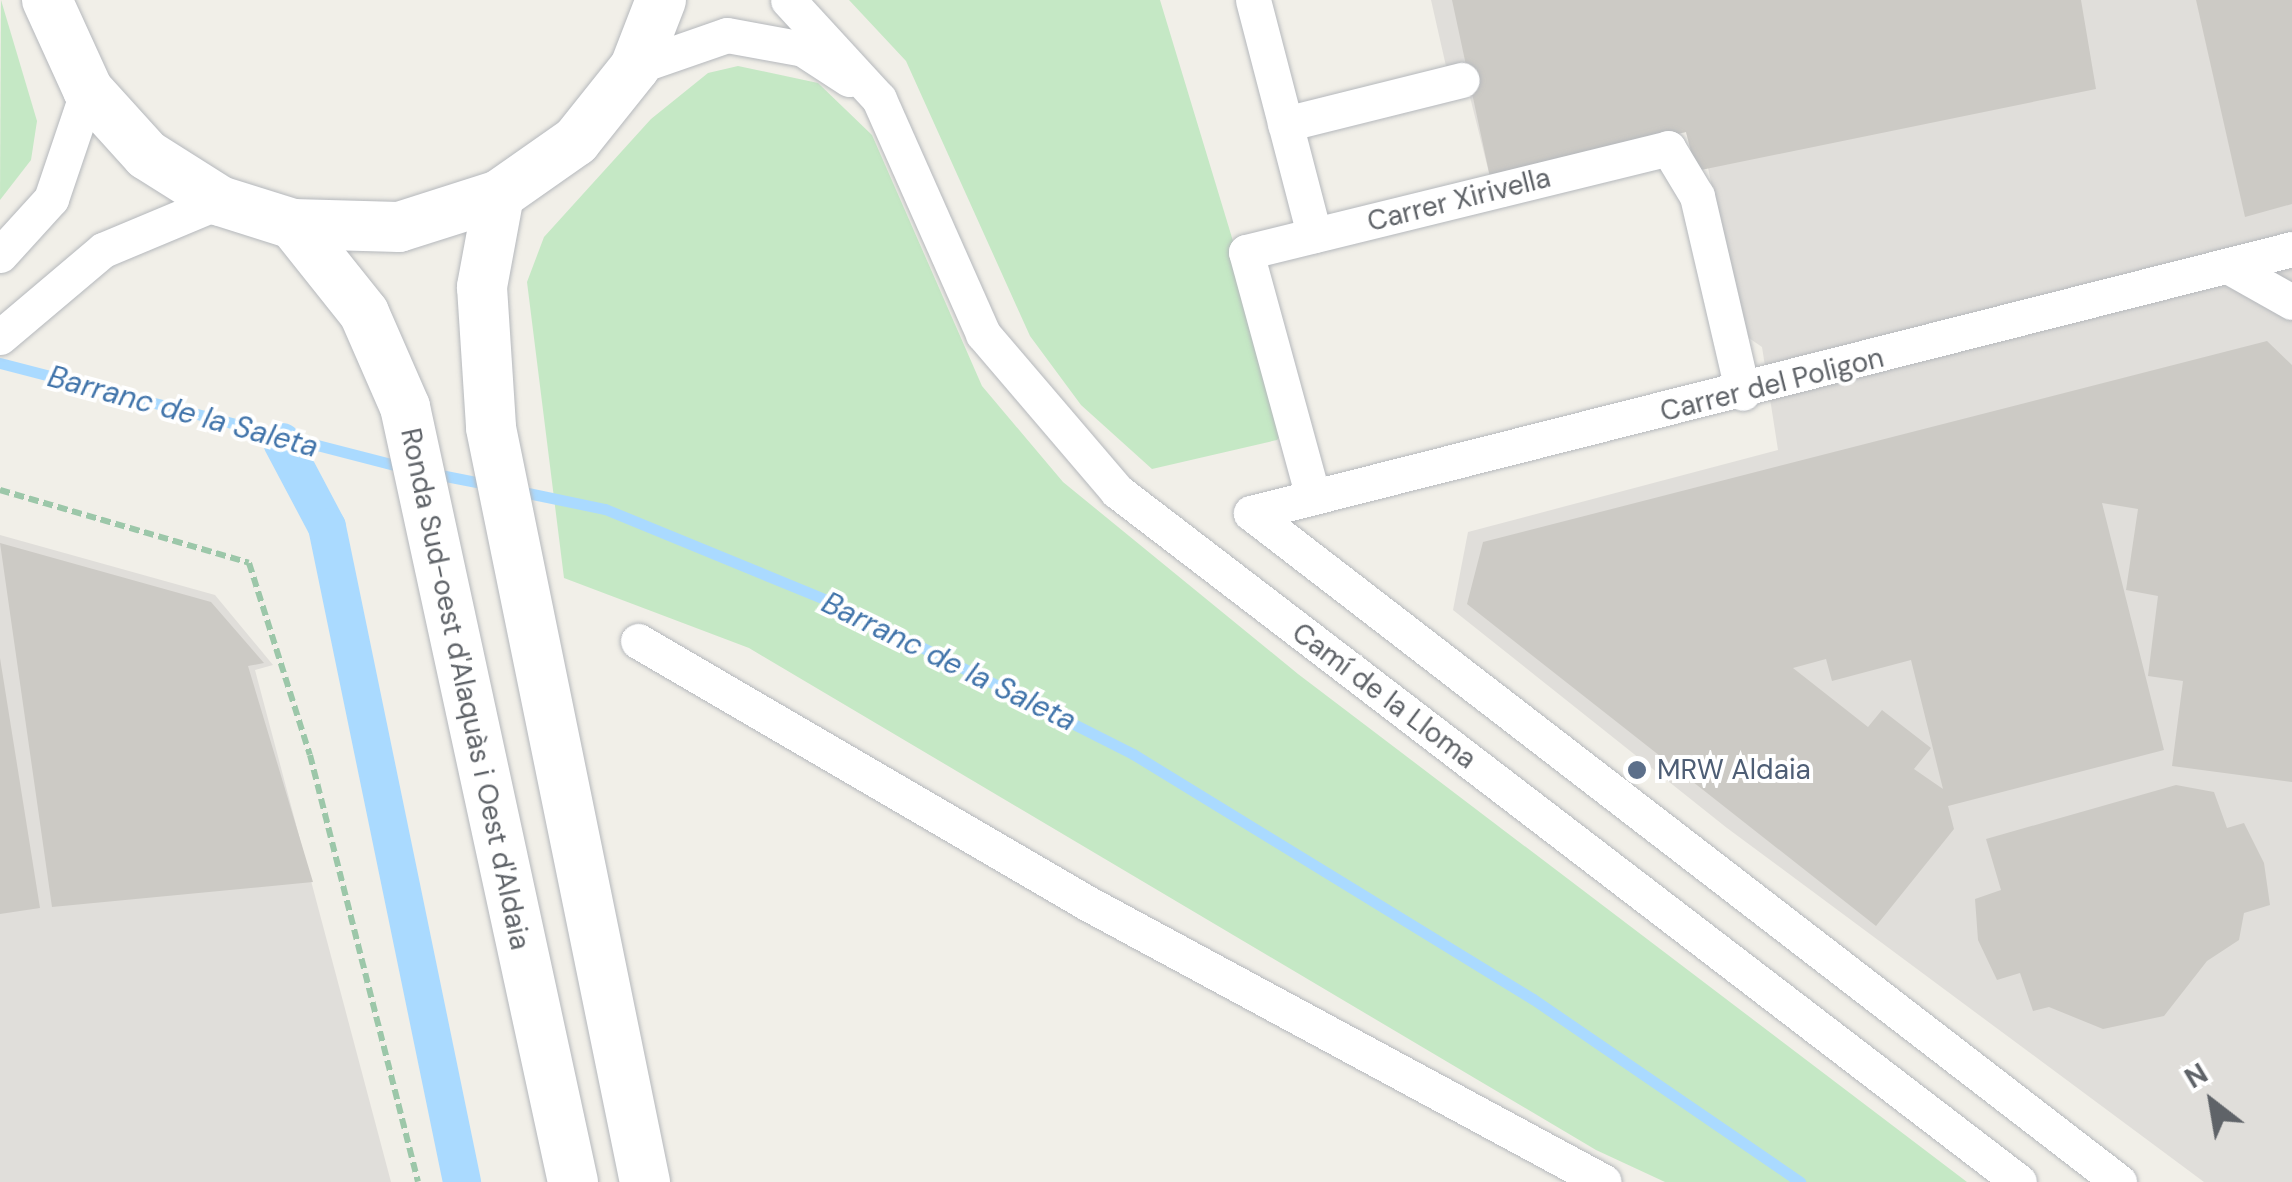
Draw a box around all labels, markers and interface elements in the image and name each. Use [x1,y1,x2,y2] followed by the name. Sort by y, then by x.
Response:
[1364,161,1554,239] street label: Carrer Xirivella
[1657,341,1887,429] street label: Carrer del Poligon
[44,359,322,465] water label: Barranc de la Saleta
[393,425,537,953] street label: Ronda Sud-oest d'Alaquàs i Oest d'Aldaia
[816,585,1082,739] water label: Barranc de la Saleta
[1285,616,1483,776] street label: Camí de la Lloma
[1657,753,1811,787] place label: MRW Aldaia
[1626,759,1648,781] marker: MRW Aldaia
[2162,1052,2262,1152] north arrow
[2178,1055,2215,1097] text: N

